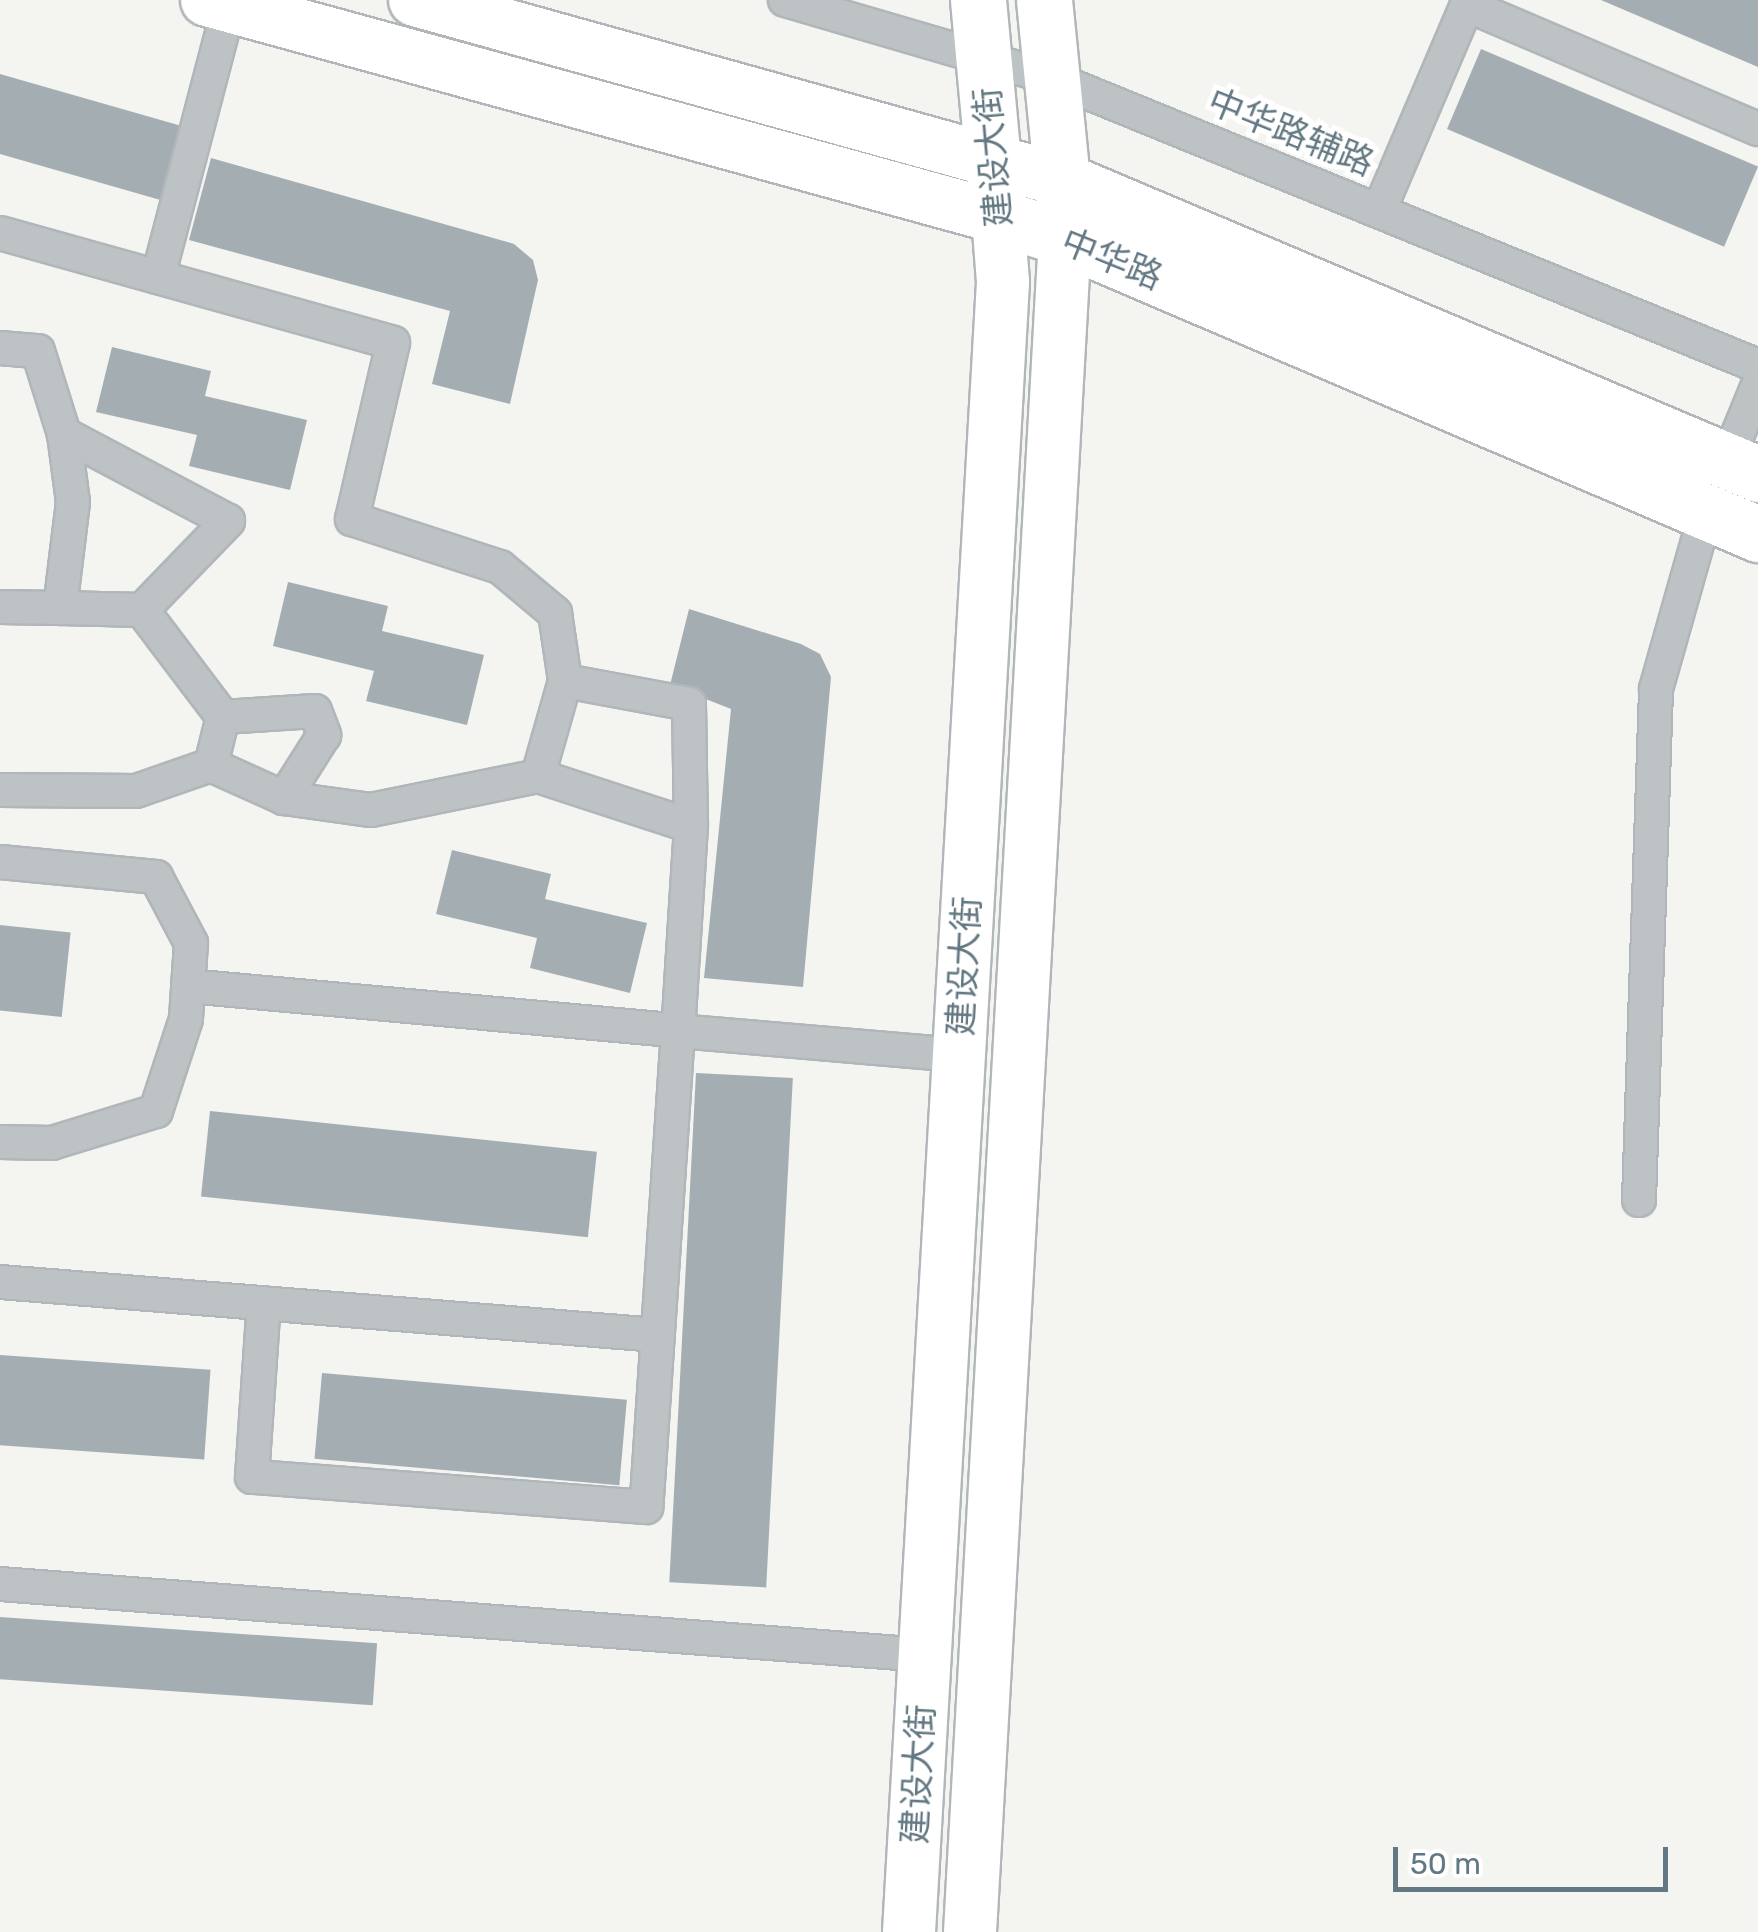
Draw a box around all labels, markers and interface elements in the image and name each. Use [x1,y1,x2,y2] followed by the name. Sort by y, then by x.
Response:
[1202,80,1380,184] street label: 中华路辅路
[966,85,1020,229] street label: 建设大街
[1055,220,1169,298] street label: 中华路
[939,895,989,1037] street label: 建设大街
[893,1703,943,1845] street label: 建设大街
[1398,1827,1673,1889] scale bar
[1410,1846,1481,1882] text: 50 m

